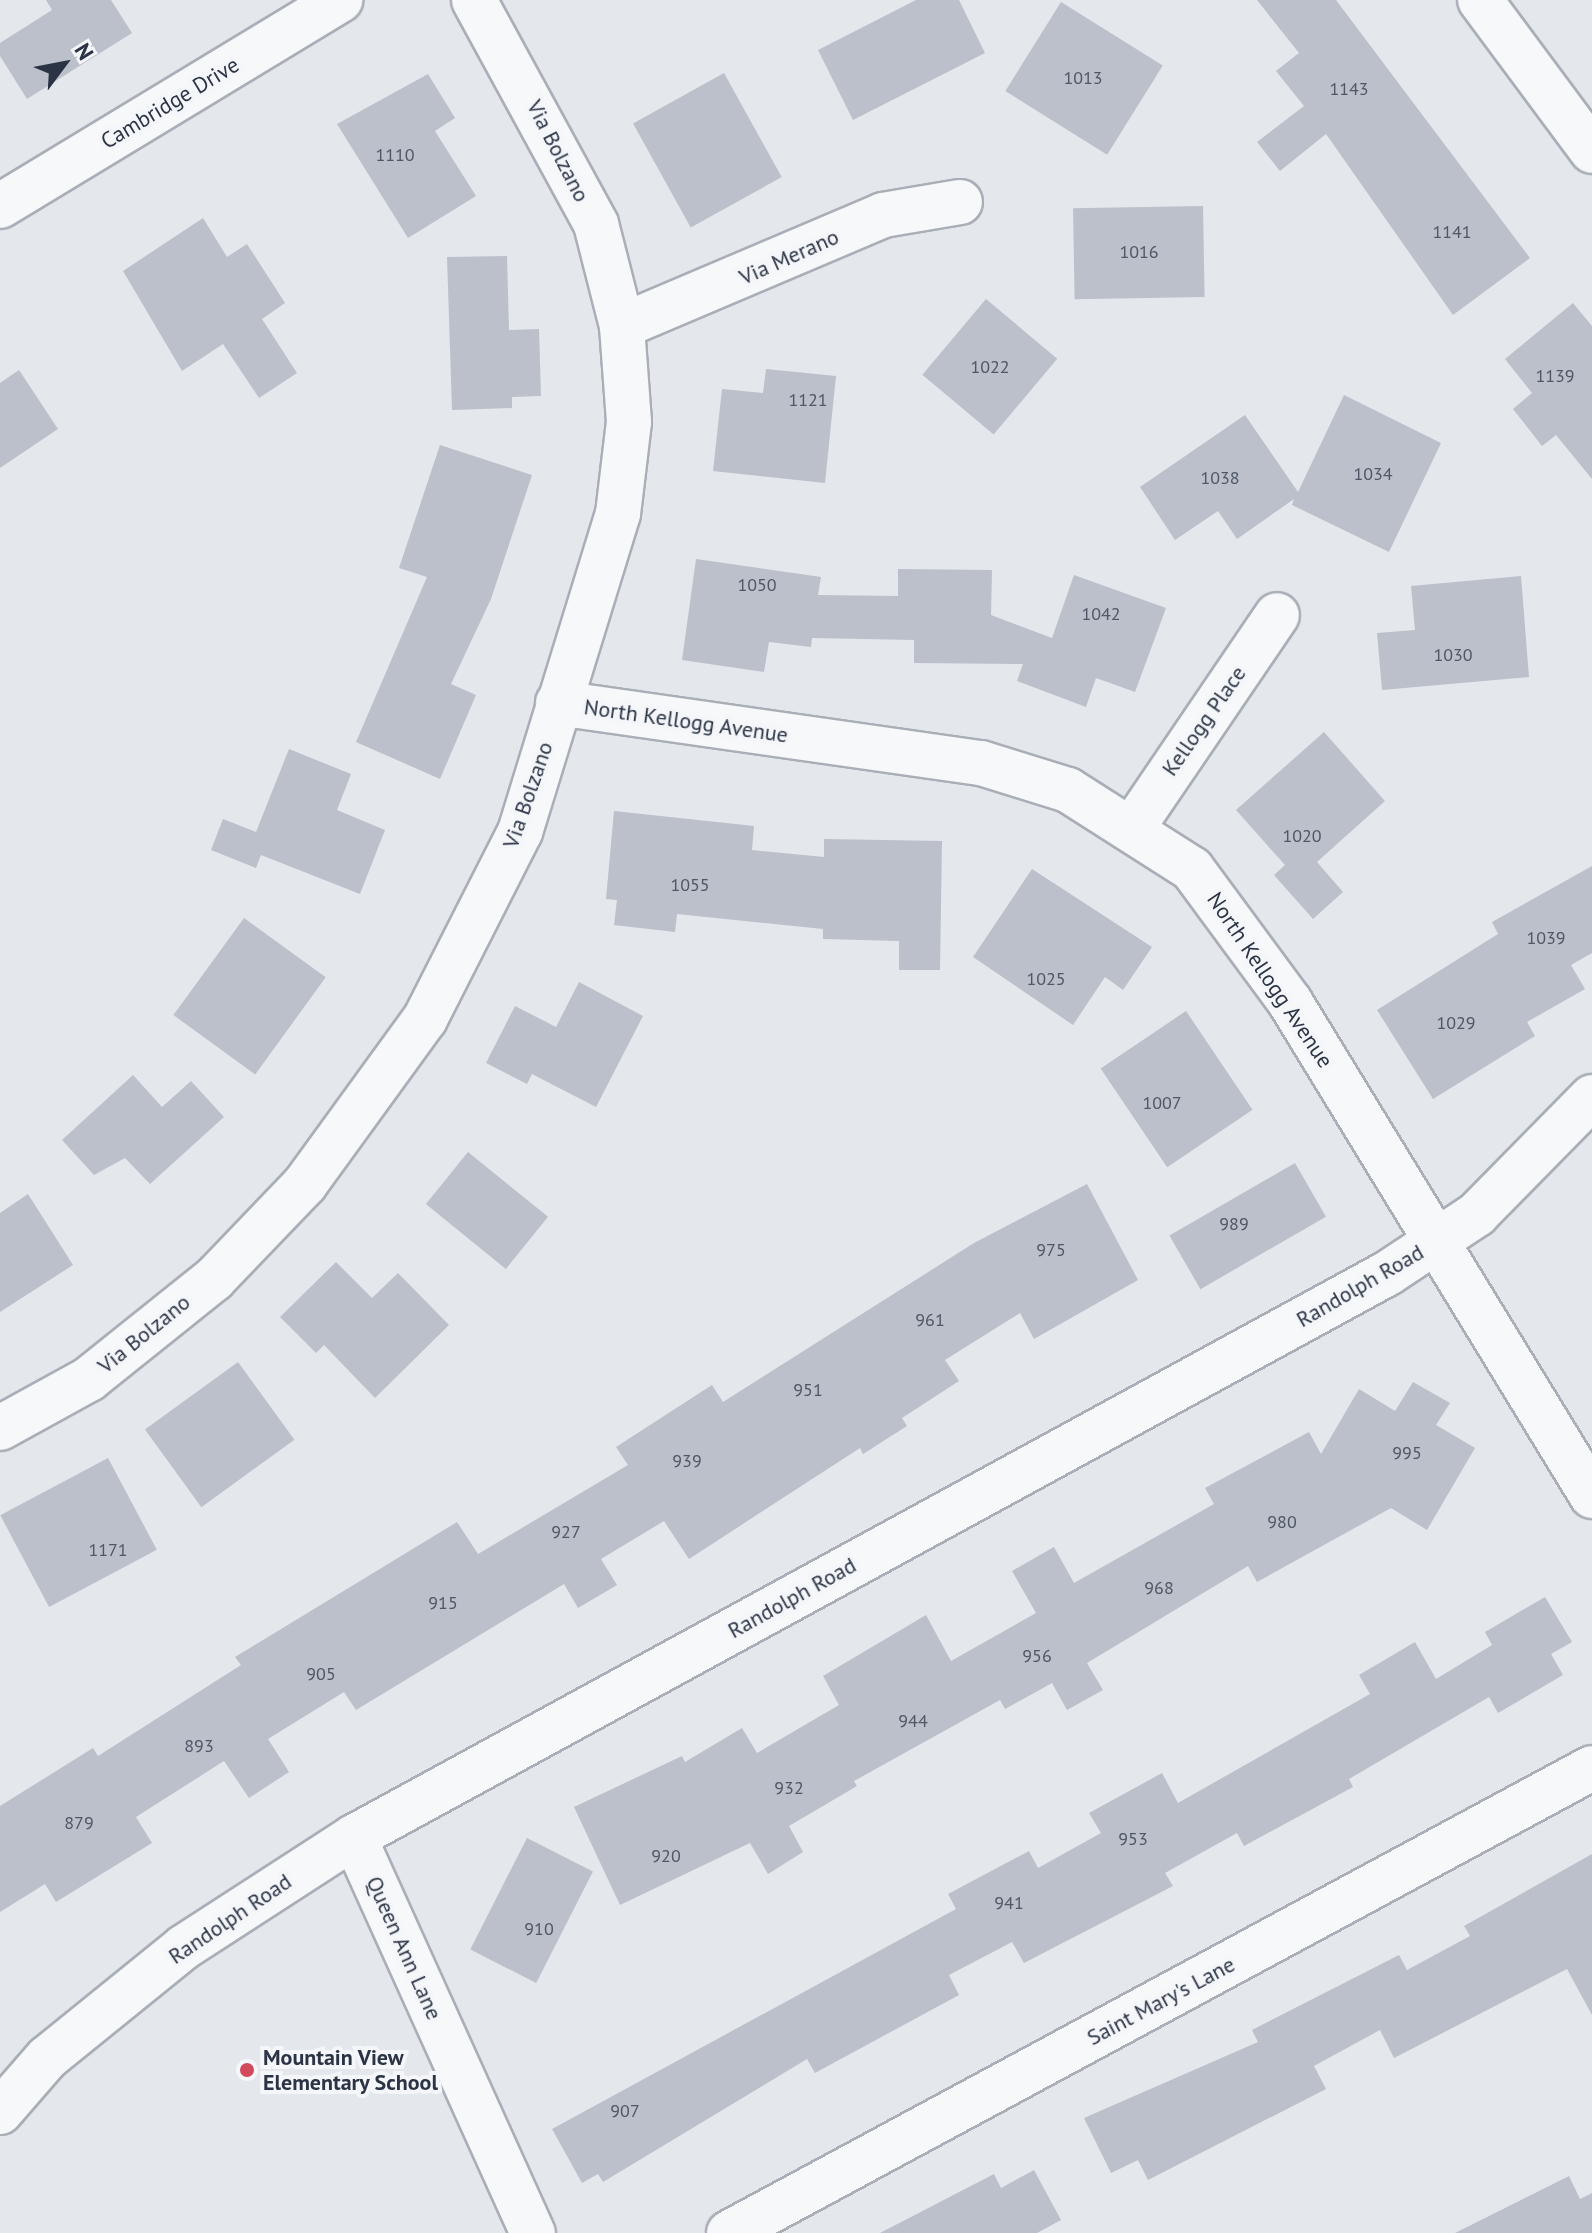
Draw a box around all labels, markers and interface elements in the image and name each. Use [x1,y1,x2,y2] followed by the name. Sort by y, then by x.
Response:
[24,24,104,104] north arrow
[69,38,100,65] text: N
[96,51,244,155] street label: Cambridge Drive
[1063,67,1103,89] house number: 1013
[1329,78,1369,100] house number: 1143
[521,96,595,206] street label: Via Bolzano
[375,144,415,166] house number: 1110
[1432,221,1472,243] house number: 1141
[735,223,843,291] street label: Via Merano
[1119,241,1159,263] house number: 1016
[970,356,1010,378] house number: 1022
[1535,365,1575,387] house number: 1139
[788,389,828,411] house number: 1121
[1353,463,1393,485] house number: 1034
[1200,467,1240,489] house number: 1038
[737,574,777,596] house number: 1050
[1081,603,1121,625] house number: 1042
[1433,644,1473,666] house number: 1030
[1157,661,1251,781] street label: Kellogg Place
[582,694,790,748] street label: North Kellogg Avenue
[497,738,559,852] street label: Via Bolzano
[1282,825,1322,847] house number: 1020
[670,874,710,896] house number: 1055
[1201,887,1339,1073] street label: North Kellogg Avenue
[1526,927,1566,949] house number: 1039
[1026,968,1066,990] house number: 1025
[1436,1012,1476,1034] house number: 1029
[1142,1092,1182,1114] house number: 1007
[1219,1213,1249,1235] house number: 989
[1036,1239,1066,1261] house number: 975
[1292,1239,1428,1333] street label: Randolph Road
[93,1289,195,1379] street label: Via Bolzano
[915,1309,945,1331] house number: 961
[793,1379,823,1401] house number: 951
[1392,1442,1422,1464] house number: 995
[672,1450,702,1472] house number: 939
[1267,1511,1297,1533] house number: 980
[551,1521,581,1543] house number: 927
[88,1539,128,1561] house number: 1171
[723,1552,861,1644] street label: Randolph Road
[1144,1577,1174,1599] house number: 968
[428,1592,458,1614] house number: 915
[1022,1645,1052,1667] house number: 956
[306,1663,336,1685] house number: 905
[898,1710,928,1732] house number: 944
[184,1735,214,1757] house number: 893
[774,1777,804,1799] house number: 932
[64,1812,94,1834] house number: 879
[1118,1828,1148,1850] house number: 953
[651,1845,681,1867] house number: 920
[164,1868,296,1970] street label: Randolph Road
[360,1872,448,2024] street label: Queen Ann Lane
[994,1892,1024,1914] house number: 941
[524,1918,554,1940] house number: 910
[1083,1951,1239,2051] street label: Saint Mary's Lane
[263,2044,439,2096] place label: Mountain View Elementary School
[238,2061,256,2079] marker: Mountain View Elementary School
[610,2100,640,2122] house number: 907

